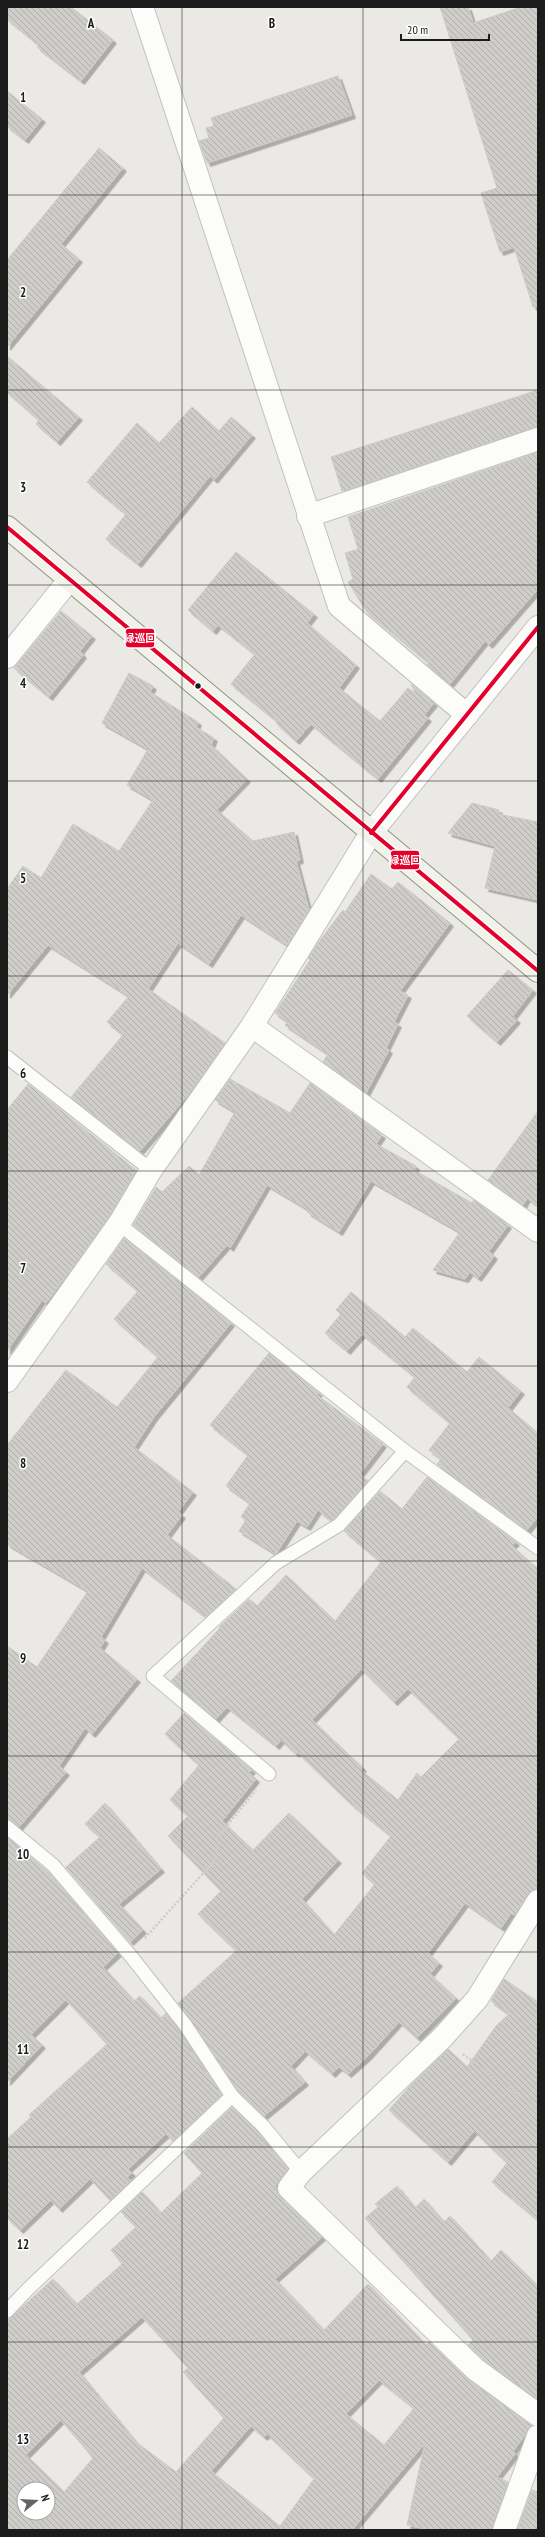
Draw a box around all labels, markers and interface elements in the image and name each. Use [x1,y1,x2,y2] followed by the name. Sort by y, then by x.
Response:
[87,15,95,32] text: A
[269,15,275,32] text: B
[401,16,489,42] scale bar
[407,22,428,37] text: 20 m
[20,89,26,106] text: 1
[20,284,26,301] text: 2
[20,479,26,496] text: 3
[125,628,155,648] line badge: 緑巡回
[124,631,157,645] text: 緑巡回
[20,675,27,692] text: 4
[193,681,203,691] unlabelled marker
[390,850,420,870] line badge: 緑巡回
[389,853,422,867] text: 緑巡回
[20,870,26,887] text: 5
[20,1065,26,1082] text: 6
[20,1260,26,1277] text: 7
[20,1455,26,1472] text: 8
[20,1650,26,1667] text: 9
[17,1846,29,1863] text: 10
[17,2041,29,2058] text: 11
[17,2236,29,2253] text: 12
[17,2431,29,2448] text: 13
[16,2481,56,2521] north arrow
[38,2493,53,2503] text: N

